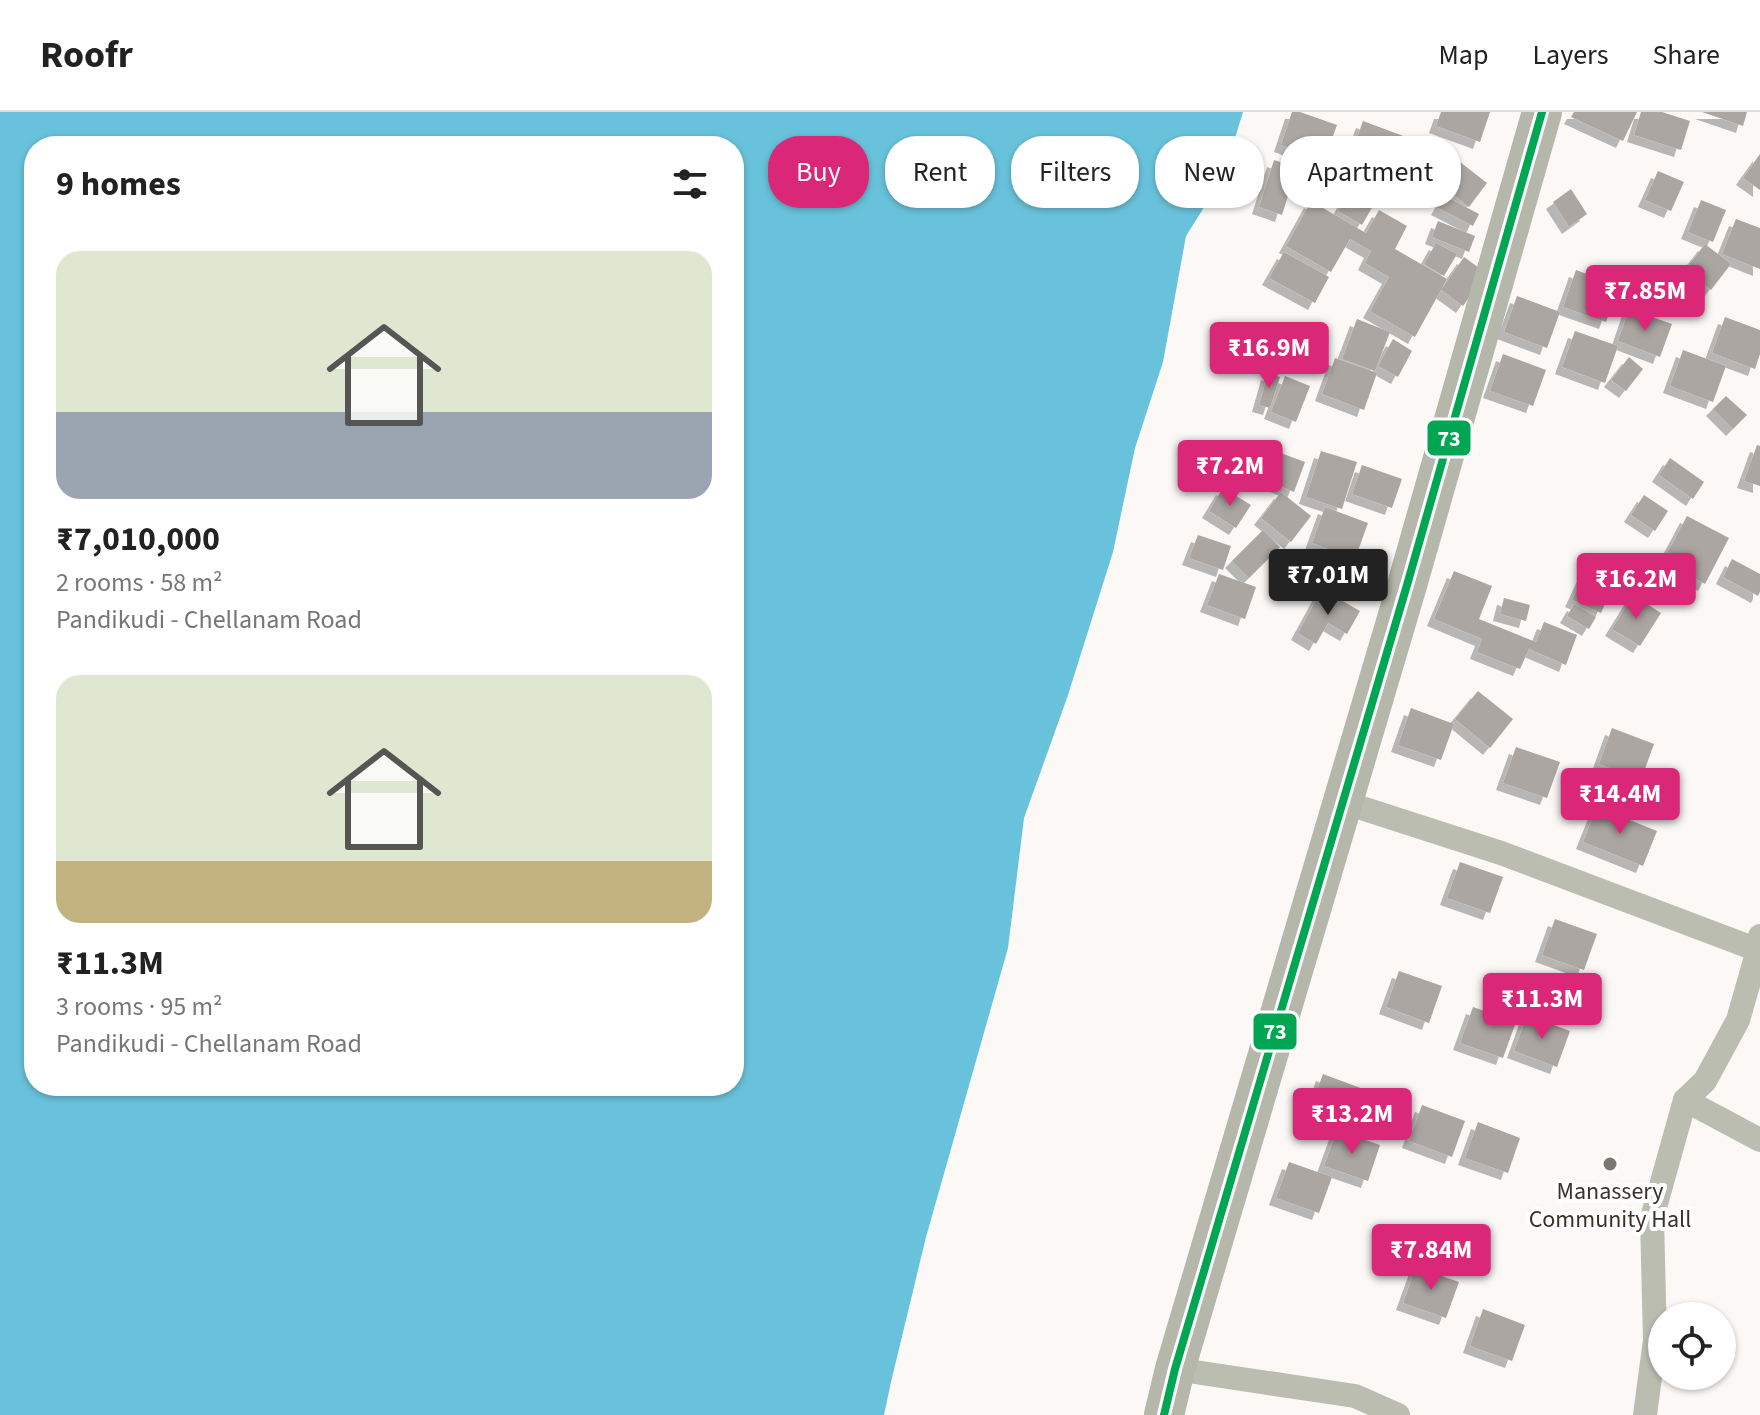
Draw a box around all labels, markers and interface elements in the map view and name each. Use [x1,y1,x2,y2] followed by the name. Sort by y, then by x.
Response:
[40,28,133,82] text: Roofr
[1438,35,1488,75] text: Map
[1532,35,1608,75] text: Layers
[1652,35,1720,75] text: Share
[768,136,869,208] chip: Buy
[885,136,995,208] chip: Rent
[1011,136,1139,208] chip: Filters
[1155,136,1264,208] chip: New
[1280,136,1461,208] chip: Apartment
[56,160,181,209] text: 9 homes
[668,162,712,206] icon: filters
[1580,265,1710,333] pin: ₹7.85M
[1604,272,1686,309] text: ₹7.85M
[312,303,456,447] icon: home
[1204,322,1334,390] pin: ₹16.9M
[1228,329,1310,366] text: ₹16.9M
[1426,419,1472,457] line badge: 73
[1437,423,1461,455] text: 73
[1174,440,1286,508] pin: ₹7.2M
[1196,447,1264,484] text: ₹7.2M
[56,515,220,564] text: ₹7,010,000
[1263,549,1393,617] pin: ₹7.01M
[1571,553,1701,621] pin: ₹16.2M
[1287,556,1369,593] text: ₹7.01M
[1595,560,1677,597] text: ₹16.2M
[56,564,223,601] text: 2 rooms · 58 m²
[56,601,362,638] text: Pandikudi - Chellanam Road
[312,727,456,871] icon: home
[1555,768,1685,836] pin: ₹14.4M
[1579,775,1661,812] text: ₹14.4M
[56,939,164,988] text: ₹11.3M
[1477,973,1607,1041] pin: ₹11.3M
[1501,980,1583,1017] text: ₹11.3M
[56,988,223,1025] text: 3 rooms · 95 m²
[1252,1012,1298,1051] line badge: 73
[1263,1016,1287,1048] text: 73
[56,1025,362,1062] text: Pandikudi - Chellanam Road
[1287,1088,1417,1156] pin: ₹13.2M
[1311,1095,1393,1132] text: ₹13.2M
[1601,1155,1619,1173] marker: Manassery Community Hall
[1529,1174,1691,1237] place label: Manassery Community Hall
[1366,1224,1496,1292] pin: ₹7.84M
[1390,1231,1472,1268] text: ₹7.84M
[1648,1302,1736,1390] map controls
[1648,1302,1736,1390] button: locate

